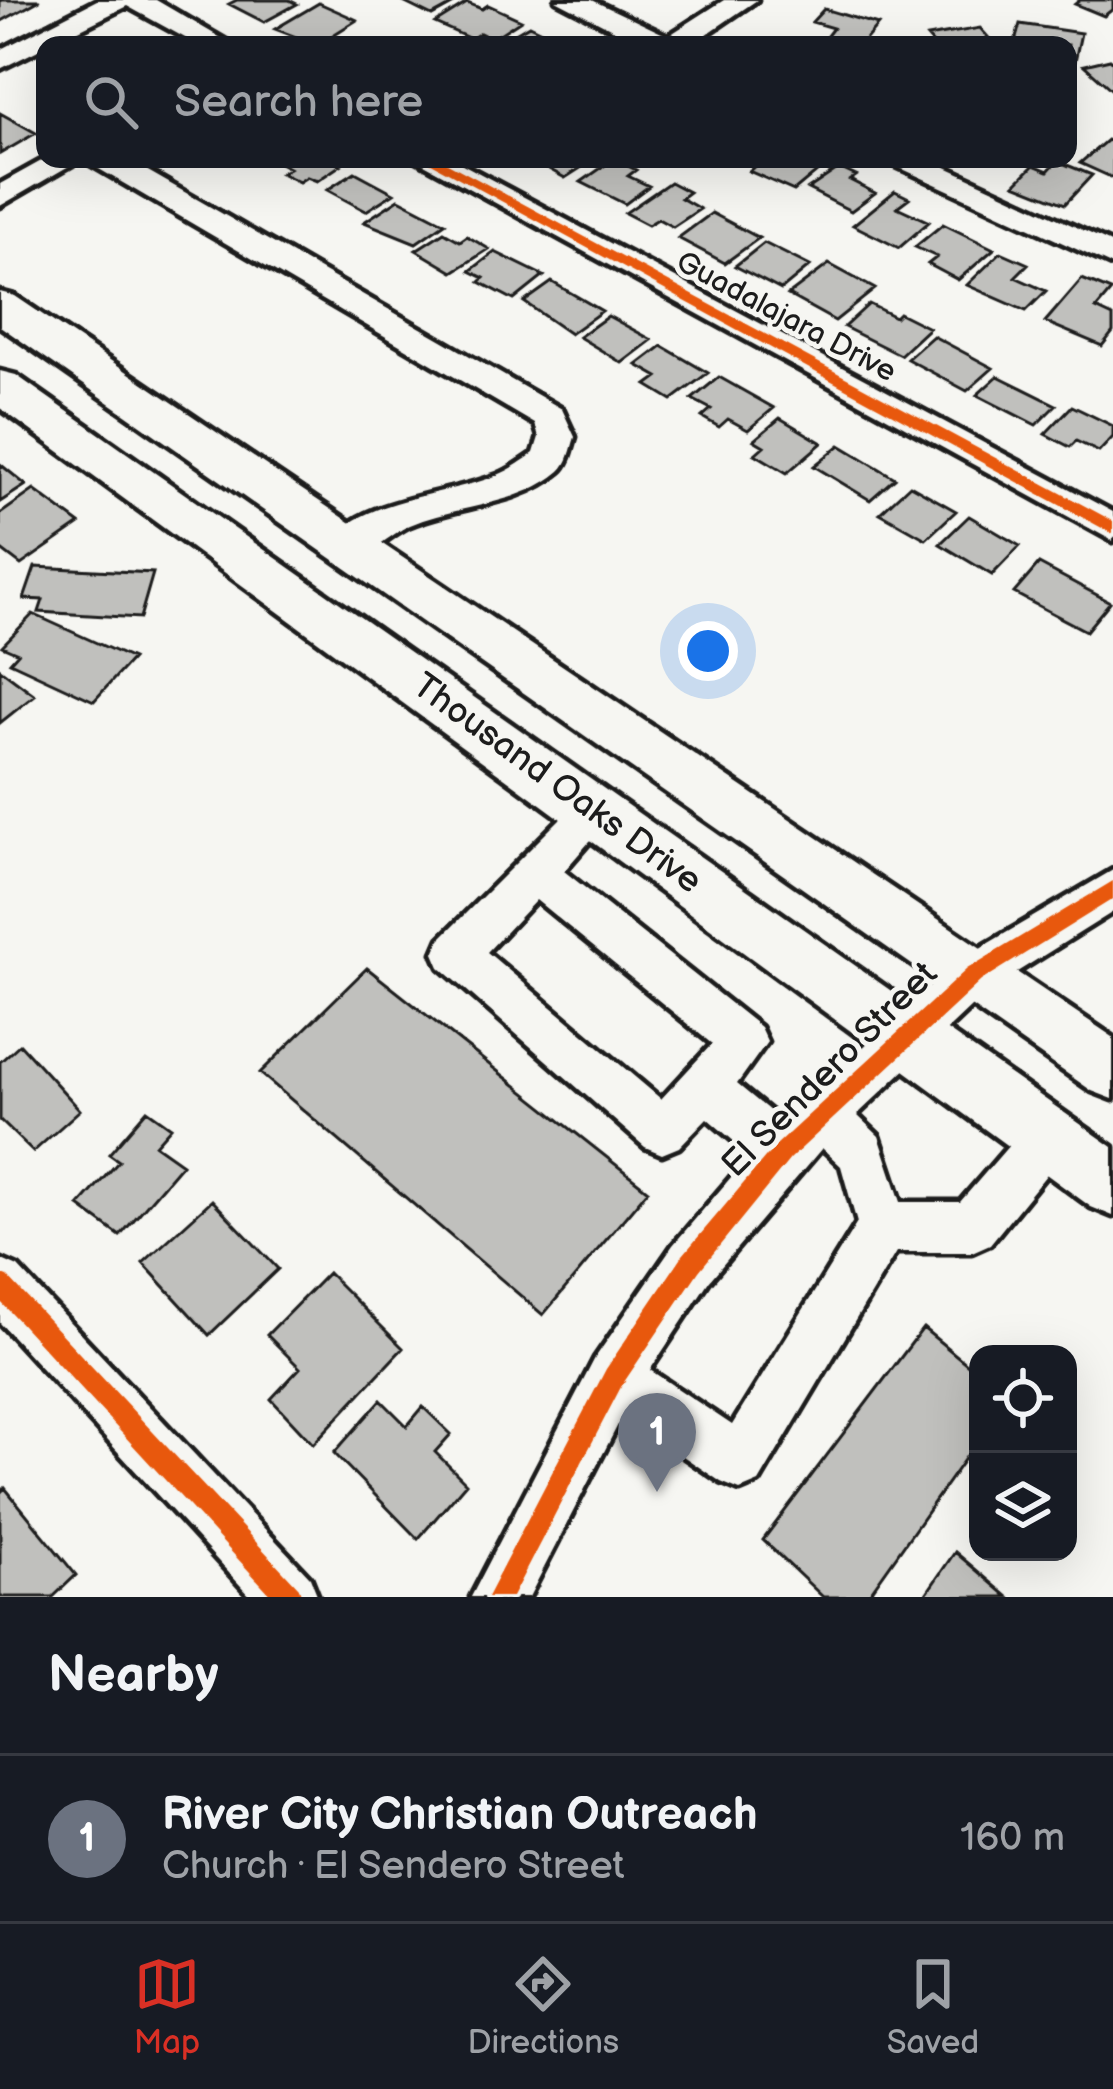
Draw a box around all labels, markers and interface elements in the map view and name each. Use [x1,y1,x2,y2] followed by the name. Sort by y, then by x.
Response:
[36,36,1077,168] search box
[78,69,144,135] icon: search
[174,75,423,130] text: Search here
[670,244,902,390] street label: Guadalajara Drive
[678,621,738,681] your location
[404,665,710,903] street label: Thousand Oaks Drive
[713,953,947,1187] street label: El Sendero Street
[969,1345,1077,1561] map controls
[969,1345,1077,1453] button: locate
[618,1393,696,1492] pin: 1
[969,1453,1077,1561] button: layers
[48,1645,219,1706] text: Nearby
[162,1788,758,1843] text: River City Christian Outreach
[79,1815,95,1862] text: 1
[960,1815,1065,1862] text: 160 m
[162,1843,625,1890] text: Church · El Sendero Street
[134,1951,200,2063] tab: Map
[467,1951,619,2063] tab: Directions
[887,1951,979,2063] tab: Saved

